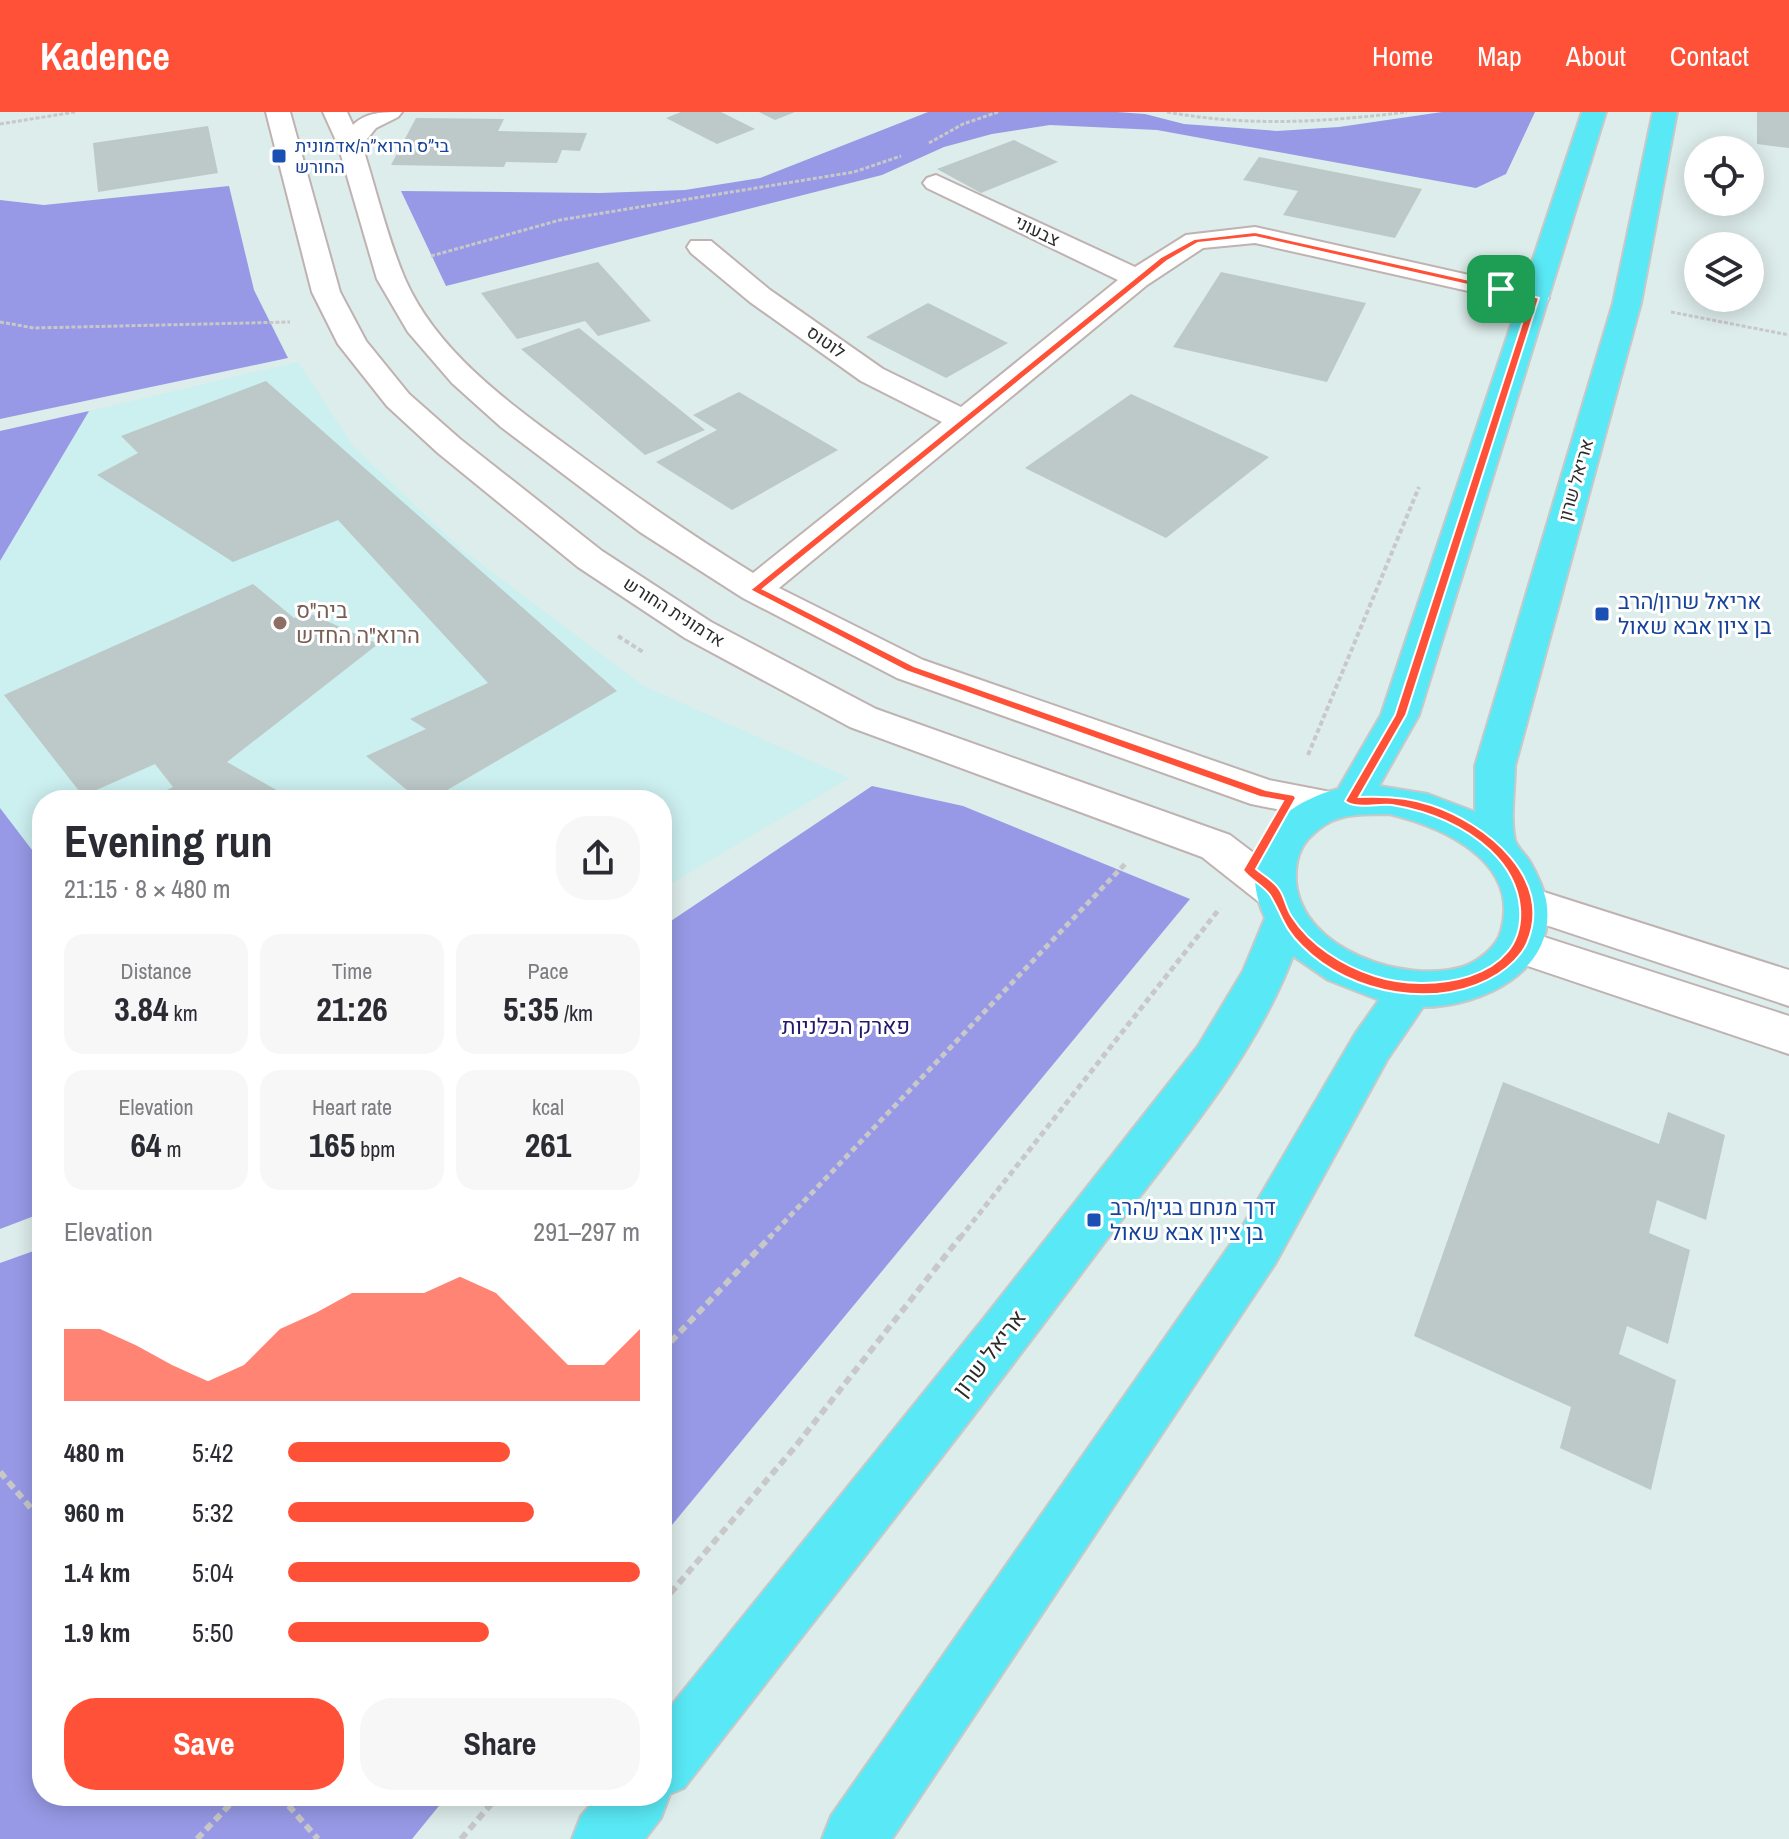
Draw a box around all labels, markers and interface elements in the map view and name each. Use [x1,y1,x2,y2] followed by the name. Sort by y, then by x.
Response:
[40,31,170,82] text: Kadence
[1372,37,1433,75] text: Home
[1477,37,1522,75] text: Map
[1566,37,1626,75] text: About
[1670,37,1749,75] text: Contact
[295,133,450,179] place label: בי״ס הרוא״ה/אדמונית החורש
[1684,136,1764,312] map controls
[1684,136,1764,216] button: locate
[270,147,288,165] marker: בי״ס הרוא״ה/אדמונית החורש
[1011,209,1064,252] street label: צבעוני
[1684,232,1764,312] button: layers
[1467,255,1535,323] pin
[1479,267,1523,311] icon: arrive
[802,319,851,364] street label: לוטוס
[1552,436,1599,524] street label: אריאל שרון
[619,571,730,653] street label: אדמונית החורש
[1618,586,1772,641] place label: אריאל שרון/הרב בן ציון אבא שאול
[296,595,420,650] place label: ביה"ס הרוא"ה החדש
[1593,605,1611,623] marker: אריאל שרון/הרב בן ציון אבא שאול
[271,614,289,632] marker: ביה"ס הרוא"ה החדש
[64,811,273,871] text: Evening run
[556,816,640,900] button: share
[64,871,231,906] text: 21:15 · 8 × 480 m
[120,956,192,986] text: Distance
[332,956,372,986] text: Time
[527,956,569,986] text: Pace
[114,986,169,1032] text: 3.84
[316,986,388,1032] text: 21:26
[503,986,559,1032] text: 5:35
[169,998,198,1028] text: km
[559,998,593,1028] text: /km
[782,1011,910,1041] park label: פארק הכלניות
[118,1092,194,1122] text: Elevation
[312,1092,392,1122] text: Heart rate
[532,1092,564,1122] text: kcal
[130,1122,161,1168] text: 64
[309,1122,355,1168] text: 165
[525,1122,571,1168] text: 261
[161,1134,182,1164] text: m
[355,1134,395,1164] text: bpm
[1110,1192,1276,1247] place label: דרך מנחם בגין/הרב בן ציון אבא שאול
[1085,1211,1103,1229] marker: דרך מנחם בגין/הרב בן ציון אבא שאול
[64,1214,153,1249] text: Elevation
[533,1214,640,1249] text: 291–297 m
[945,1303,1033,1403] street label: אריאל שרון
[64,1435,124,1470] text: 480 m
[192,1435,234,1470] text: 5:42
[64,1495,124,1530] text: 960 m
[192,1495,234,1530] text: 5:32
[64,1555,130,1590] text: 1.4 km
[192,1555,234,1590] text: 5:04
[64,1615,130,1650] text: 1.9 km
[192,1615,234,1650] text: 5:50
[64,1698,344,1790] button: Save
[360,1698,640,1790] button: Share

